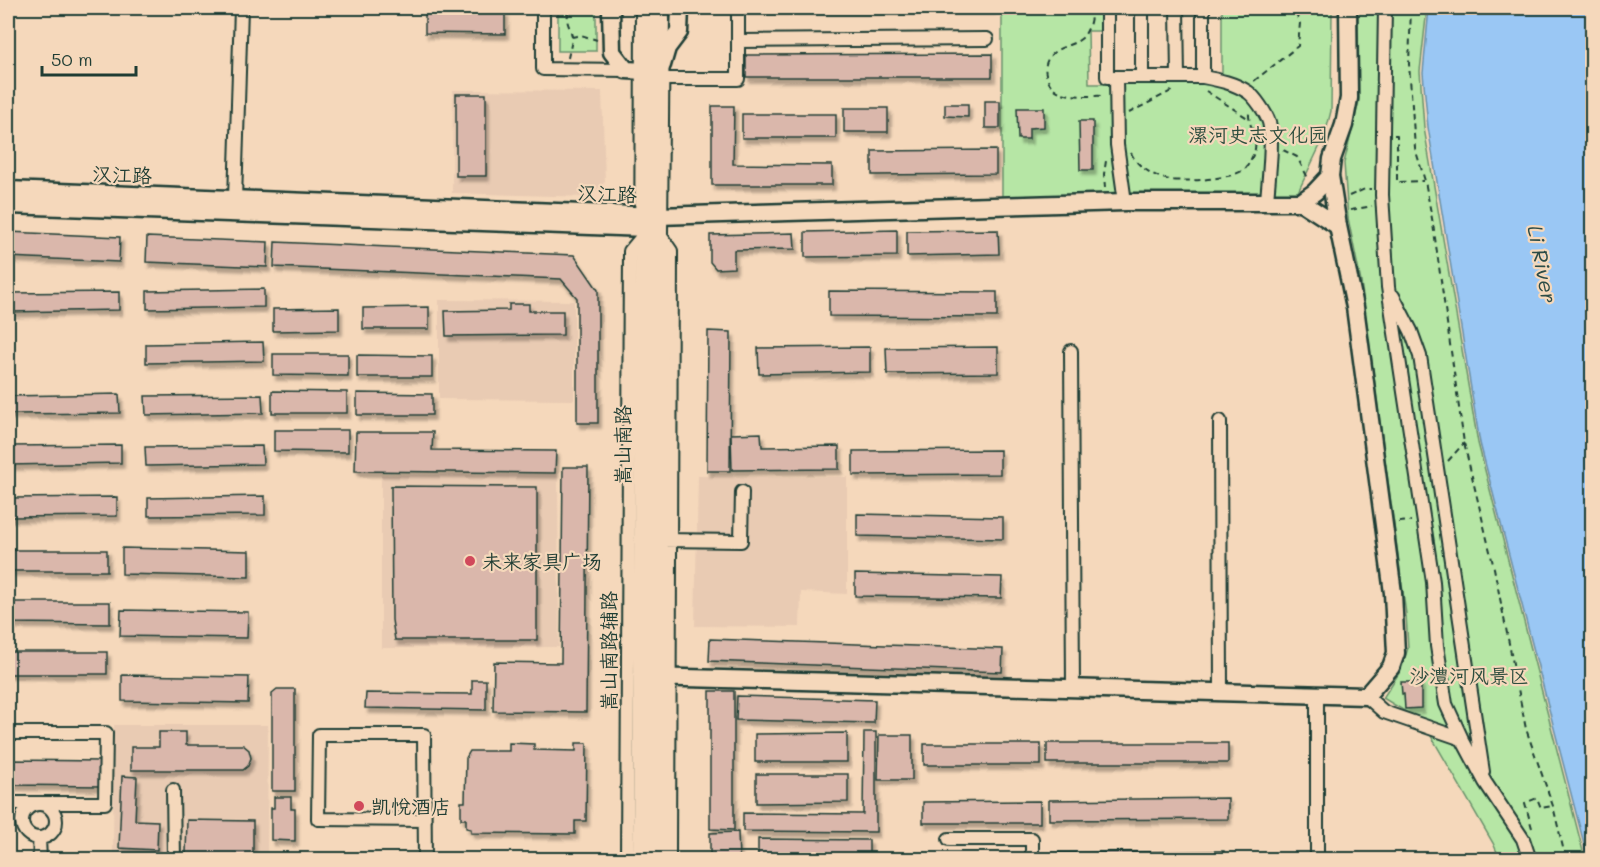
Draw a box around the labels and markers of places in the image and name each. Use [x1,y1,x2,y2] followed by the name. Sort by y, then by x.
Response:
[482,548,602,574] place label: 未来家具广场
[463,554,477,568] marker: 未来家具广场
[371,793,451,819] place label: 凯悦酒店
[352,799,366,813] marker: 凯悦酒店

